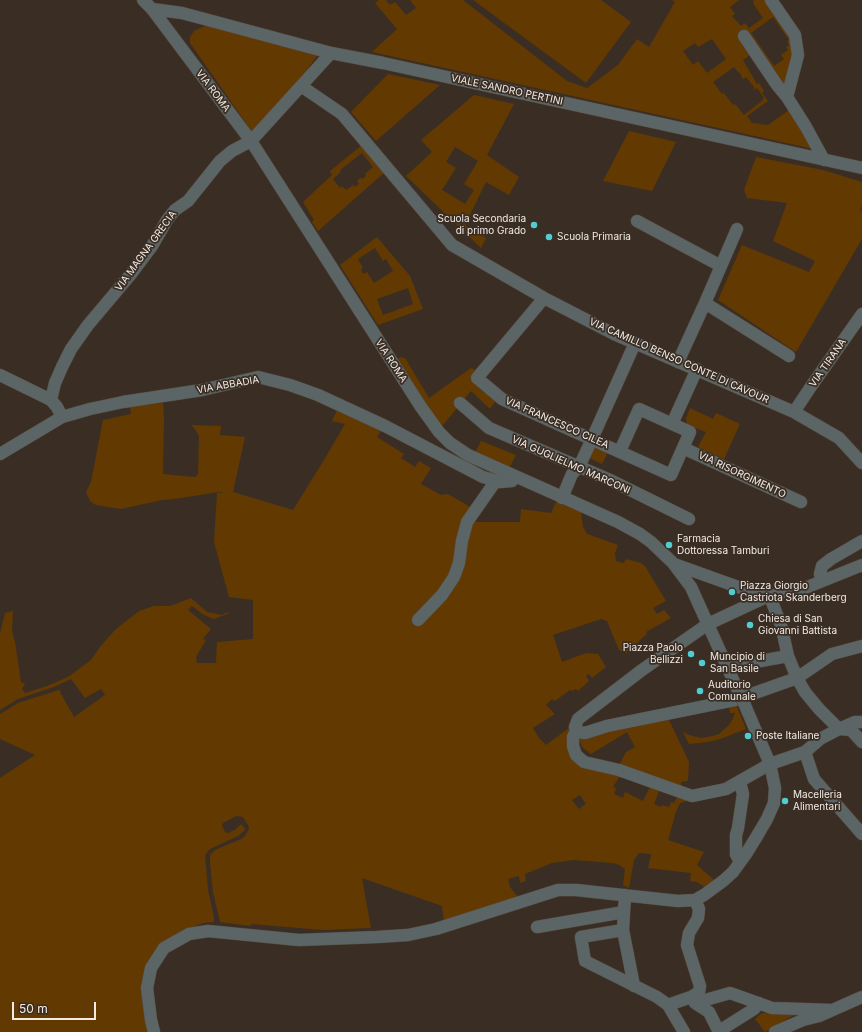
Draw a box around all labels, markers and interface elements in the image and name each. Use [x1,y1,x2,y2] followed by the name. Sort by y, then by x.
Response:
[193,68,233,114] street label: VIA ROMA
[450,72,564,108] street label: VIALE SANDRO PERTINI
[113,208,179,294] street label: VIA MAGNA GRECIA
[438,213,526,236] place label: Scuola Secondaria di primo Grado
[529,220,539,230] marker: Scuola Secondaria di primo Grado
[557,231,631,243] place label: Scuola Primaria
[544,232,554,242] marker: Scuola Primaria
[587,316,771,406] street label: VIA CAMILLO BENSO CONTE DI CAVOUR
[373,337,409,385] street label: VIA ROMA
[807,337,849,389] street label: VIA TIRANA
[196,374,260,396] street label: VIA ABBADIA
[503,395,611,451] street label: VIA FRANCESCO CILEA
[510,433,632,497] street label: VIA GUGLIELMO MARCONI
[696,449,788,501] street label: VIA RISORGIMENTO
[677,533,769,556] place label: Farmacia Dottoressa Tamburi
[664,540,674,550] marker: Farmacia Dottoressa Tamburi
[740,580,847,604] place label: Piazza Giorgio Castriota Skanderberg
[727,587,737,597] marker: Piazza Giorgio Castriota Skanderberg
[758,613,837,636] place label: Chiesa di San Giovanni Battista
[745,620,755,630] marker: Chiesa di San Giovanni Battista
[623,642,683,666] place label: Piazza Paolo Bellizzi
[686,649,696,659] marker: Piazza Paolo Bellizzi
[710,651,765,674] place label: Muncipio di San Basile
[697,658,707,668] marker: Muncipio di San Basile
[708,679,756,702] place label: Auditorio Comunale
[695,686,705,696] marker: Auditorio Comunale
[756,730,819,742] place label: Poste Italiane
[743,731,753,741] marker: Poste Italiane
[793,789,842,812] place label: Macelleria Alimentari
[780,796,790,806] marker: Macelleria Alimentari
[14,994,98,1020] scale bar
[19,1001,48,1016] text: 50 m

